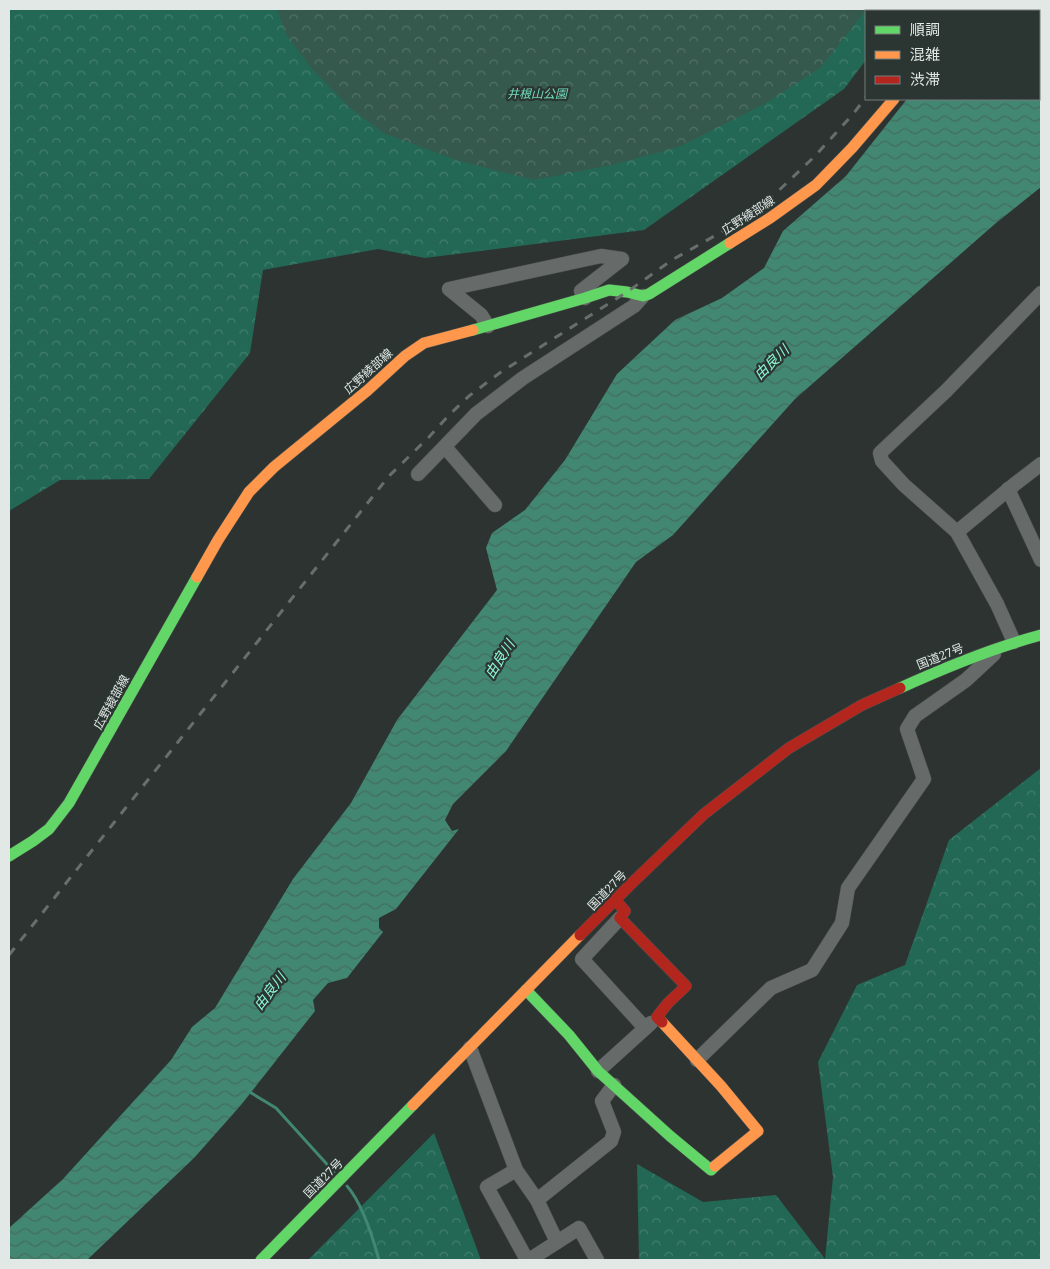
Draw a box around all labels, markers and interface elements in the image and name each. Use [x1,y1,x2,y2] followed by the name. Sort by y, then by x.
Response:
[865,10,1040,100] legend
[910,19,940,39] text: 順調
[910,44,940,64] text: 混雑
[910,69,940,89] text: 渋滞
[507,85,569,102] park label: 井根山公園
[718,192,778,238] street label: 広野綾部線
[749,339,794,383] water label: 由良川
[340,345,396,397] street label: 広野綾部線
[480,635,519,682] water label: 由良川
[914,639,966,673] street label: 国道27号
[89,672,133,732] street label: 広野綾部線
[584,866,630,914] street label: 国道27号
[249,967,291,1013] water label: 由良川
[300,1155,346,1201] street label: 国道27号

